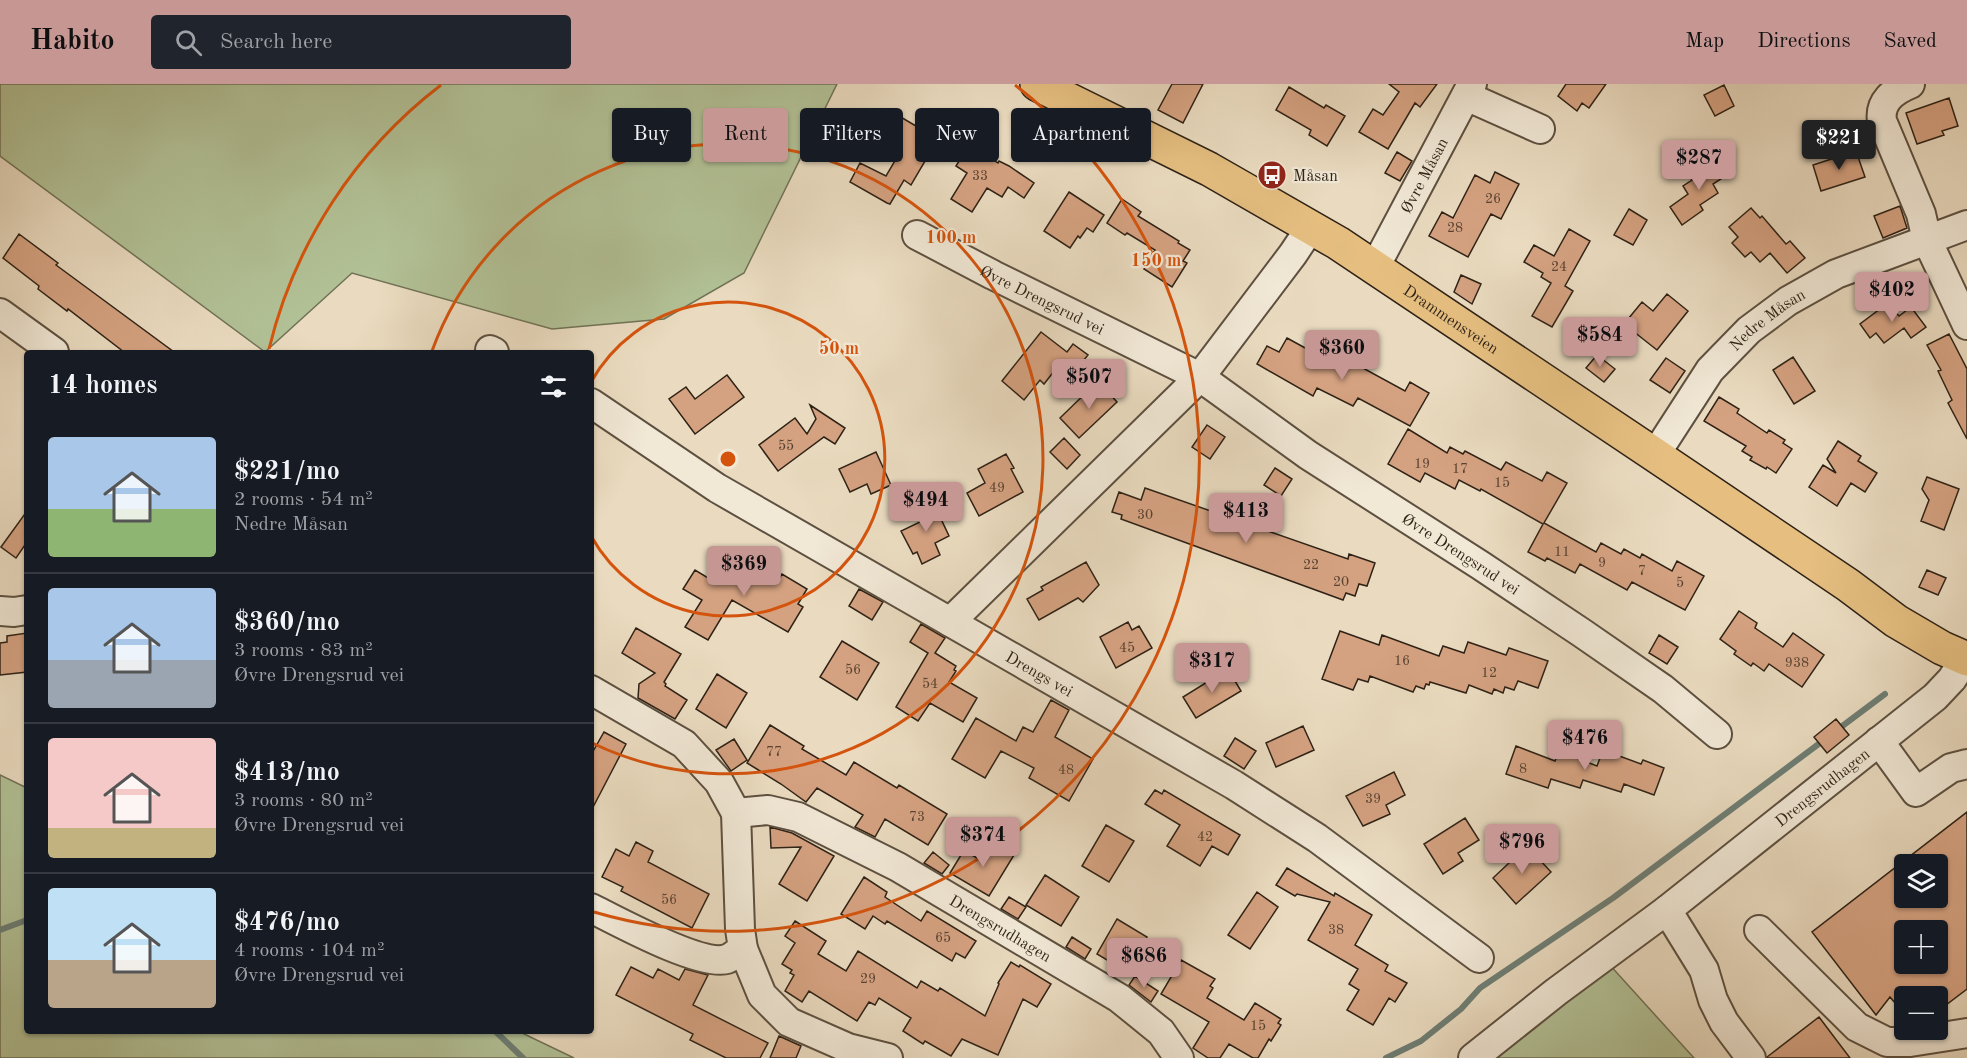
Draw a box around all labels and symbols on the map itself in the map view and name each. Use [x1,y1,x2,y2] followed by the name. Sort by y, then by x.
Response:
[1803,120,1875,171] pin: $221
[1399,135,1452,216] street label: Øvre Måsan
[1663,140,1735,191] pin: $287
[1256,159,1288,191] bus stop icon: Måsan
[972,169,988,183] house number: 33
[1293,169,1338,185] place label: Måsan
[1485,192,1501,206] house number: 26
[1447,221,1463,235] house number: 28
[926,229,976,247] text: 100 m
[1131,252,1181,270] text: 150 m
[1551,260,1567,274] house number: 24
[977,264,1106,338] street label: Øvre Drengsrud vei
[1856,272,1928,323] pin: $402
[1400,283,1501,358] street label: Drammensveien
[1727,287,1809,355] street label: Nedre Måsan
[1564,317,1636,368] pin: $584
[1306,330,1378,381] pin: $360
[819,340,859,358] text: 50 m
[1053,359,1125,410] pin: $507
[778,439,794,453] house number: 55
[718,449,738,469] centre of rings
[1414,457,1430,471] house number: 19
[1452,462,1468,476] house number: 17
[1494,476,1510,490] house number: 15
[989,481,1005,495] house number: 49
[890,482,962,533] pin: $494
[1210,493,1282,544] pin: $413
[1137,508,1153,522] house number: 30
[1399,511,1522,599] street label: Øvre Drengsrud vei
[1554,545,1570,559] house number: 11
[708,546,780,597] pin: $369
[1598,556,1606,570] house number: 9
[1303,558,1319,572] house number: 22
[1638,564,1646,578] house number: 7
[1333,575,1349,589] house number: 20
[1676,576,1684,590] house number: 5
[1119,641,1135,655] house number: 45
[1176,643,1248,694] pin: $317
[1002,650,1075,701] street label: Drengs vei
[1394,654,1410,668] house number: 16
[1785,656,1809,670] house number: 938
[845,663,861,677] house number: 56
[1481,666,1497,680] house number: 12
[922,677,938,691] house number: 54
[1549,720,1621,771] pin: $476
[766,745,782,759] house number: 77
[1773,746,1874,831] street label: Drengsrudhagen
[1519,762,1527,776] house number: 8
[1058,763,1074,777] house number: 48
[1365,792,1381,806] house number: 39
[909,810,925,824] house number: 73
[947,817,1019,868] pin: $374
[1486,824,1558,875] pin: $796
[1197,830,1213,844] house number: 42
[661,893,677,907] house number: 56
[946,893,1054,966] street label: Drengsrudhagen
[1328,923,1344,937] house number: 38
[935,931,951,945] house number: 65
[1108,938,1180,989] pin: $686
[860,972,876,986] house number: 29
[1250,1019,1266,1033] house number: 15

